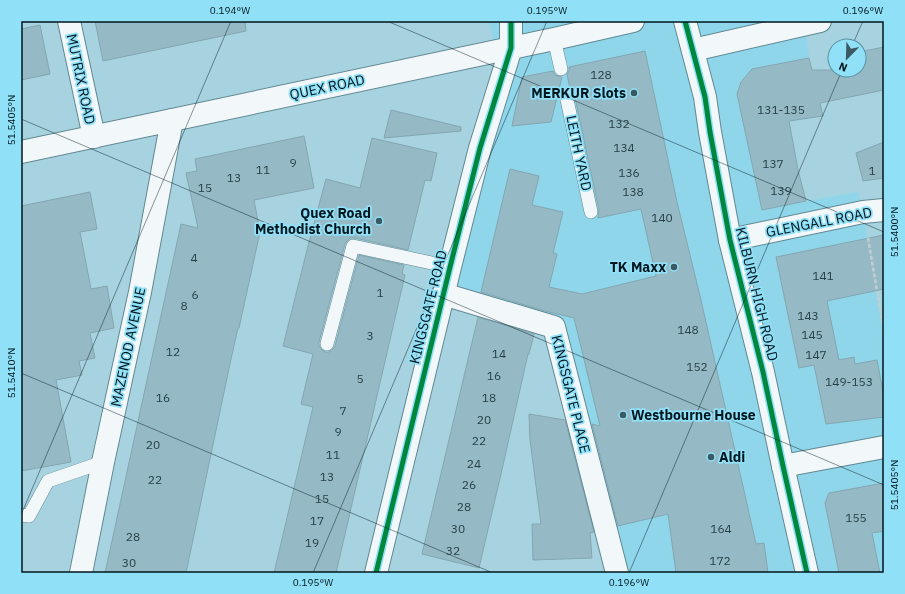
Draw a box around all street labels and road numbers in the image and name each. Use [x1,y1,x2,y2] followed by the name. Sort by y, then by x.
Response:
[63,32,99,126] street label: MUTRIX ROAD
[288,70,366,104] street label: QUEX ROAD
[562,114,596,192] street label: LEITH YARD
[764,203,874,241] street label: GLENGALL ROAD
[732,225,782,363] street label: KILBURN HIGH ROAD
[405,248,451,366] street label: KINGSGATE ROAD
[107,286,149,408] street label: MAZENOD AVENUE
[548,333,594,455] street label: KINGSGATE PLACE

